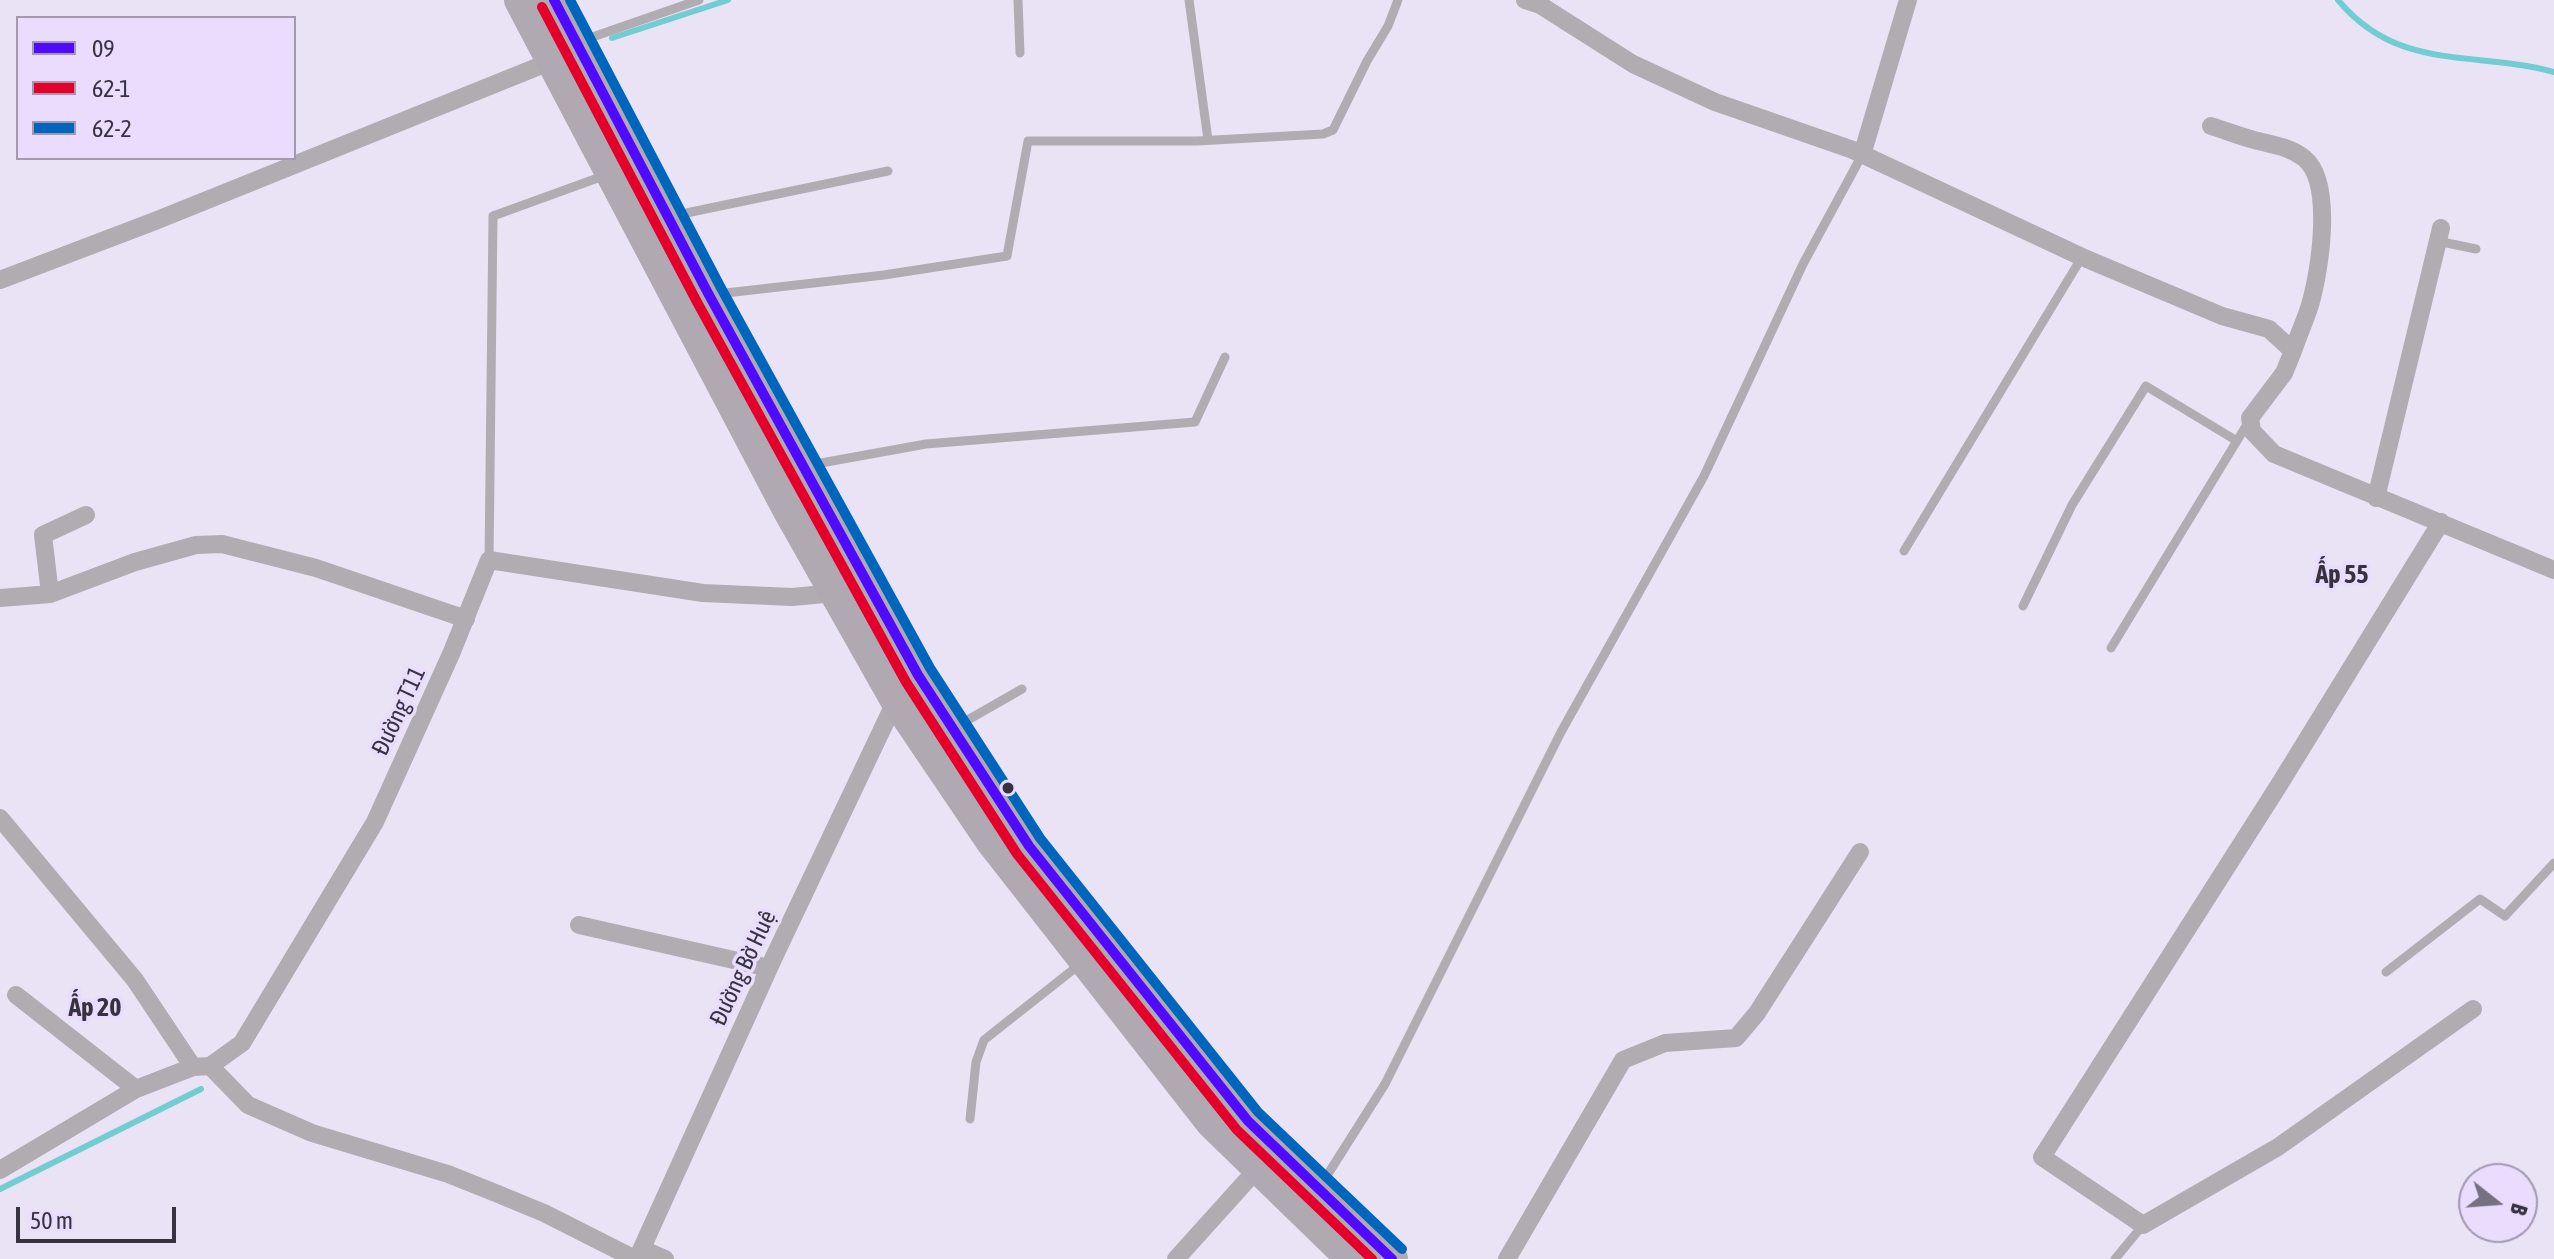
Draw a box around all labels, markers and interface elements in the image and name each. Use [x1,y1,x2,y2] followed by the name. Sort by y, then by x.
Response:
[16,16,296,160] legend
[92,35,115,62] text: 09
[92,75,131,102] text: 62-1
[92,115,132,142] text: 62-2
[2315,559,2369,591] district label: Ấp 55
[366,662,432,760] street label: Đường T11
[1000,780,1016,796] unlabelled marker
[704,906,782,1030] street label: Đường Bờ Huệ
[68,992,122,1024] district label: Ấp 20
[2458,1163,2538,1243] north arrow
[20,1191,180,1241] scale bar
[2505,1201,2533,1218] text: B
[30,1207,73,1234] text: 50 m

